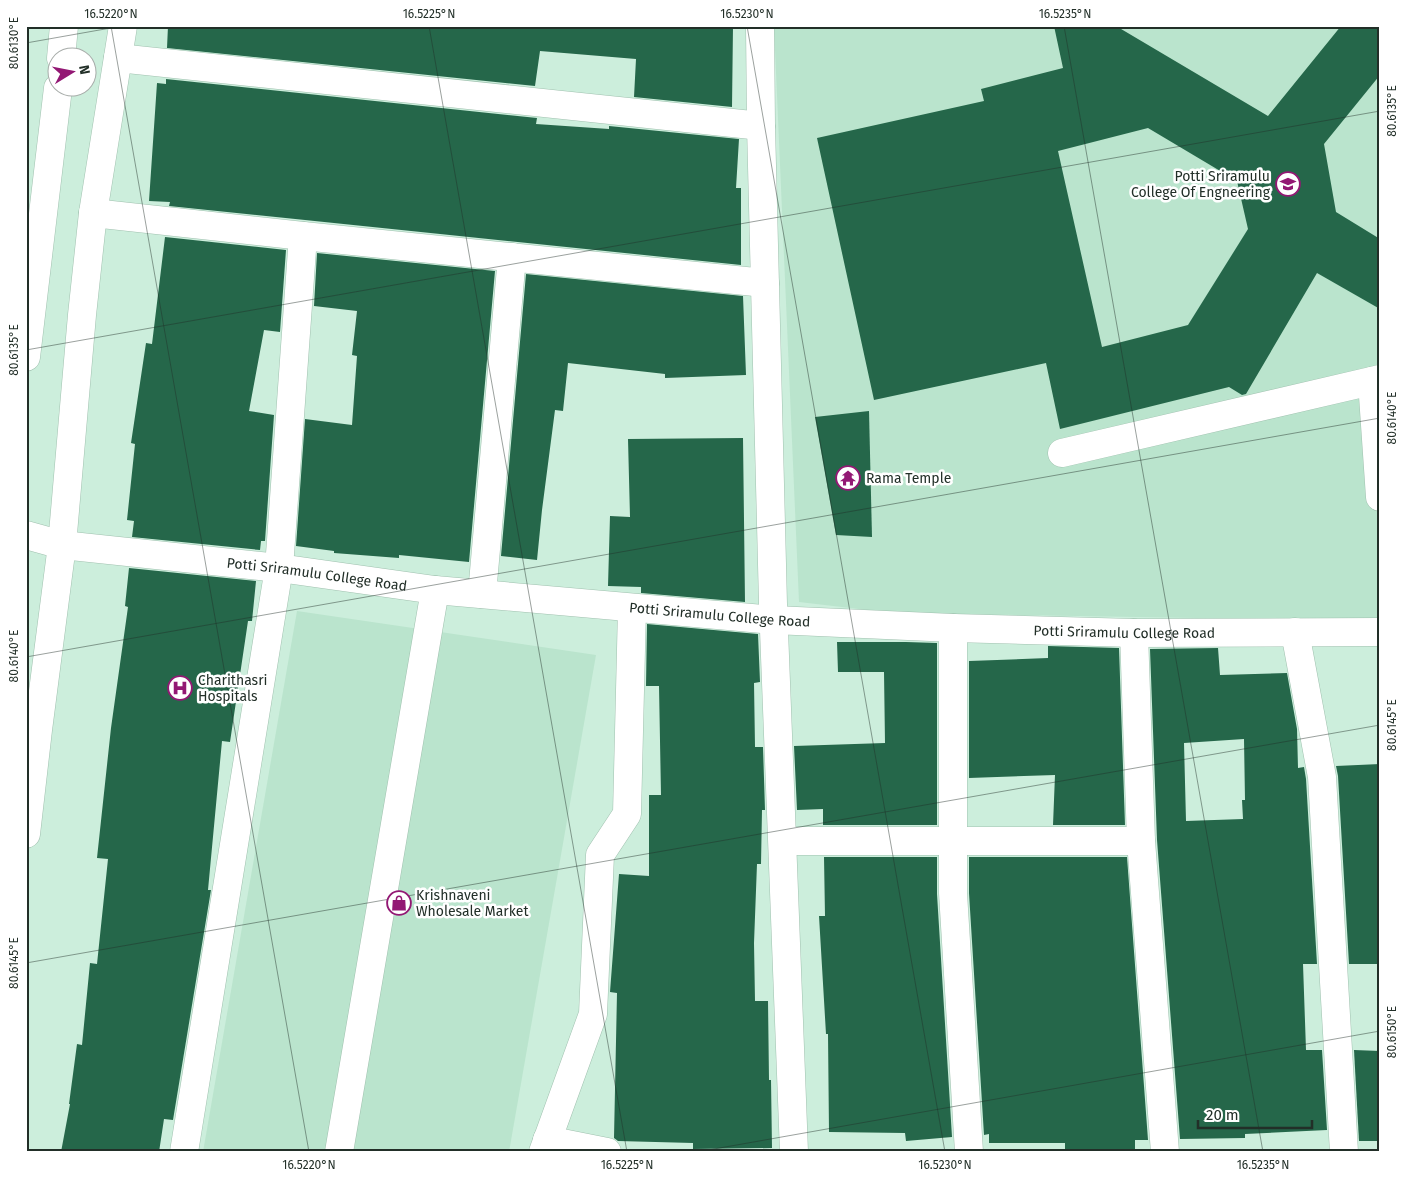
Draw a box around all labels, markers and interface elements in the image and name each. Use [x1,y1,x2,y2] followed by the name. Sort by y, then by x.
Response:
[84,7,138,21] text: 16.5220°N
[403,7,455,21] text: 16.5225°N
[720,7,774,21] text: 16.5230°N
[1039,7,1091,21] text: 16.5235°N
[7,17,21,69] text: 80.6130°E
[48,48,98,98] north arrow
[75,64,93,76] text: N
[1385,85,1399,137] text: 80.6135°E
[1131,168,1271,201] place label: Potti Sriramulu College Of Engneering
[1275,171,1301,197] school or university icon: Potti Sriramulu College Of Engneering
[7,324,21,376] text: 80.6135°E
[1385,392,1399,444] text: 80.6140°E
[835,465,861,491] temple icon: Rama Temple
[866,470,951,487] place label: Rama Temple
[226,555,408,595] street label: Potti Sriramulu College Road
[628,599,811,631] street label: Potti Sriramulu College Road
[1033,622,1215,642] street label: Potti Sriramulu College Road
[7,630,21,682] text: 80.6140°E
[198,672,268,705] place label: Charithasri Hospitals
[167,675,193,701] hospital icon: Charithasri Hospitals
[1385,699,1399,751] text: 80.6145°E
[416,887,529,920] place label: Krishnaveni Wholesale Market
[386,890,412,916] shop icon: Krishnaveni Wholesale Market
[7,937,21,989] text: 80.6145°E
[1385,1006,1399,1058] text: 80.6150°E
[1198,1098,1312,1130] scale bar
[1206,1106,1239,1124] text: 20 m
[282,1158,336,1172] text: 16.5220°N
[601,1158,653,1172] text: 16.5225°N
[918,1158,972,1172] text: 16.5230°N
[1237,1158,1289,1172] text: 16.5235°N

